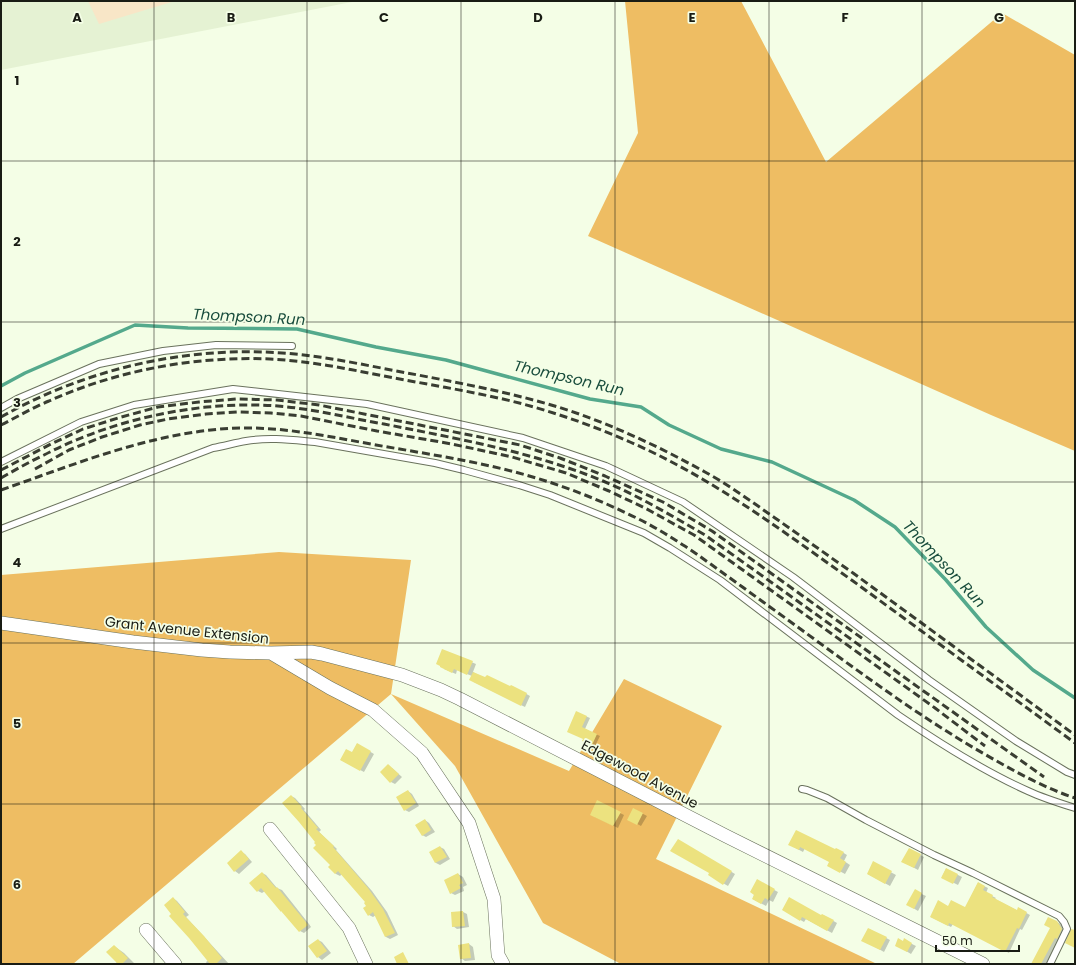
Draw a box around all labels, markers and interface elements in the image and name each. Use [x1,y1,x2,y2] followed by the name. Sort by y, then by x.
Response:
[72,8,82,27] text: A
[227,8,236,27] text: B
[379,8,389,27] text: C
[533,8,543,27] text: D
[688,8,696,27] text: E
[841,8,849,27] text: F
[994,8,1004,27] text: G
[15,71,19,90] text: 1
[13,232,21,251] text: 2
[192,303,306,330] water label: Thompson Run
[512,355,626,400] water label: Thompson Run
[13,393,21,412] text: 3
[898,515,990,612] water label: Thompson Run
[13,553,22,572] text: 4
[104,611,270,649] street label: Grant Avenue Extension
[13,714,21,733] text: 5
[578,735,702,813] street label: Edgewood Avenue
[13,875,21,894] text: 6
[936,927,1019,953] scale bar
[942,932,973,949] text: 50 m

